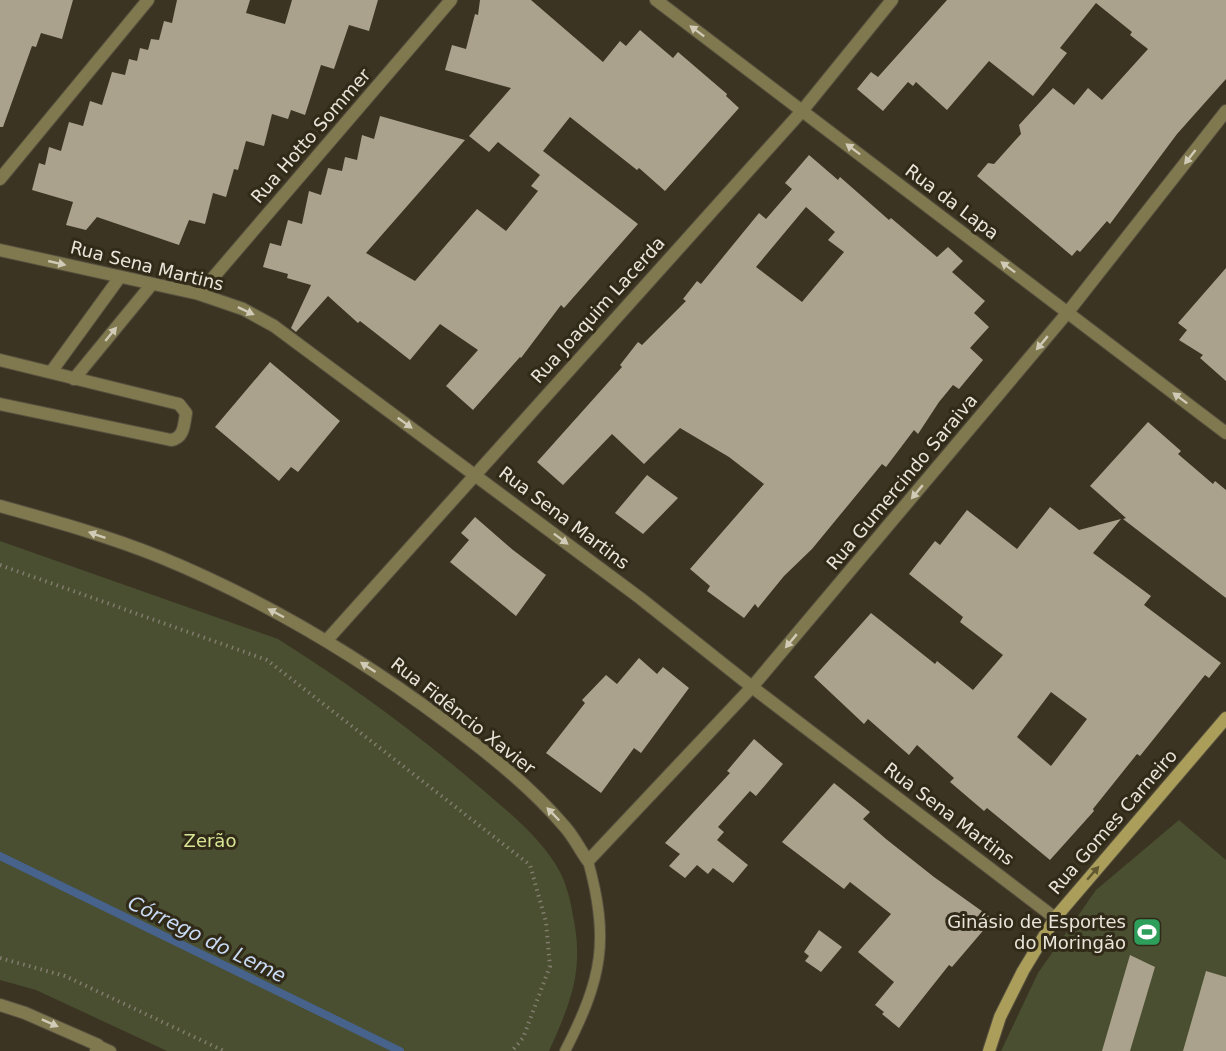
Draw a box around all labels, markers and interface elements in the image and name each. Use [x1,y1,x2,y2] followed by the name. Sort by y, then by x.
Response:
[690,25,706,37] one-way arrow
[247,64,375,207] street label: Rua Hotto Sommer
[845,143,861,155] one-way arrow
[1184,150,1196,165] one-way arrow
[901,160,1003,244] street label: Rua da Lapa
[526,232,669,387] street label: Rua Joaquim Lacerda
[68,236,226,295] street label: Rua Sena Martins
[48,258,66,268] one-way arrow
[1000,261,1016,273] one-way arrow
[237,307,254,316] one-way arrow
[105,326,118,342] one-way arrow
[1036,335,1049,350] one-way arrow
[822,390,981,574] street label: Rua Gumercindo Saraiva
[1172,392,1188,404] one-way arrow
[397,416,413,429] one-way arrow
[495,462,633,573] street label: Rua Sena Martins
[910,484,923,500] one-way arrow
[88,529,106,539] one-way arrow
[553,533,569,545] one-way arrow
[267,608,284,618] one-way arrow
[785,633,798,648] one-way arrow
[387,653,540,779] street label: Rua Fidêncio Xavier
[360,662,376,673] one-way arrow
[1044,745,1181,898] street label: Rua Gomes Carneiro
[880,758,1018,869] street label: Rua Sena Martins
[547,807,560,822] one-way arrow
[184,830,236,851] park label: Zerão
[1086,866,1099,881] one-way arrow
[124,890,290,988] water label: Córrego do Leme
[947,911,1126,953] place label: Ginásio de Esportes do Moringão
[1131,916,1163,948] sports icon: Ginásio de Esportes do Moringão
[41,1019,58,1028] one-way arrow

